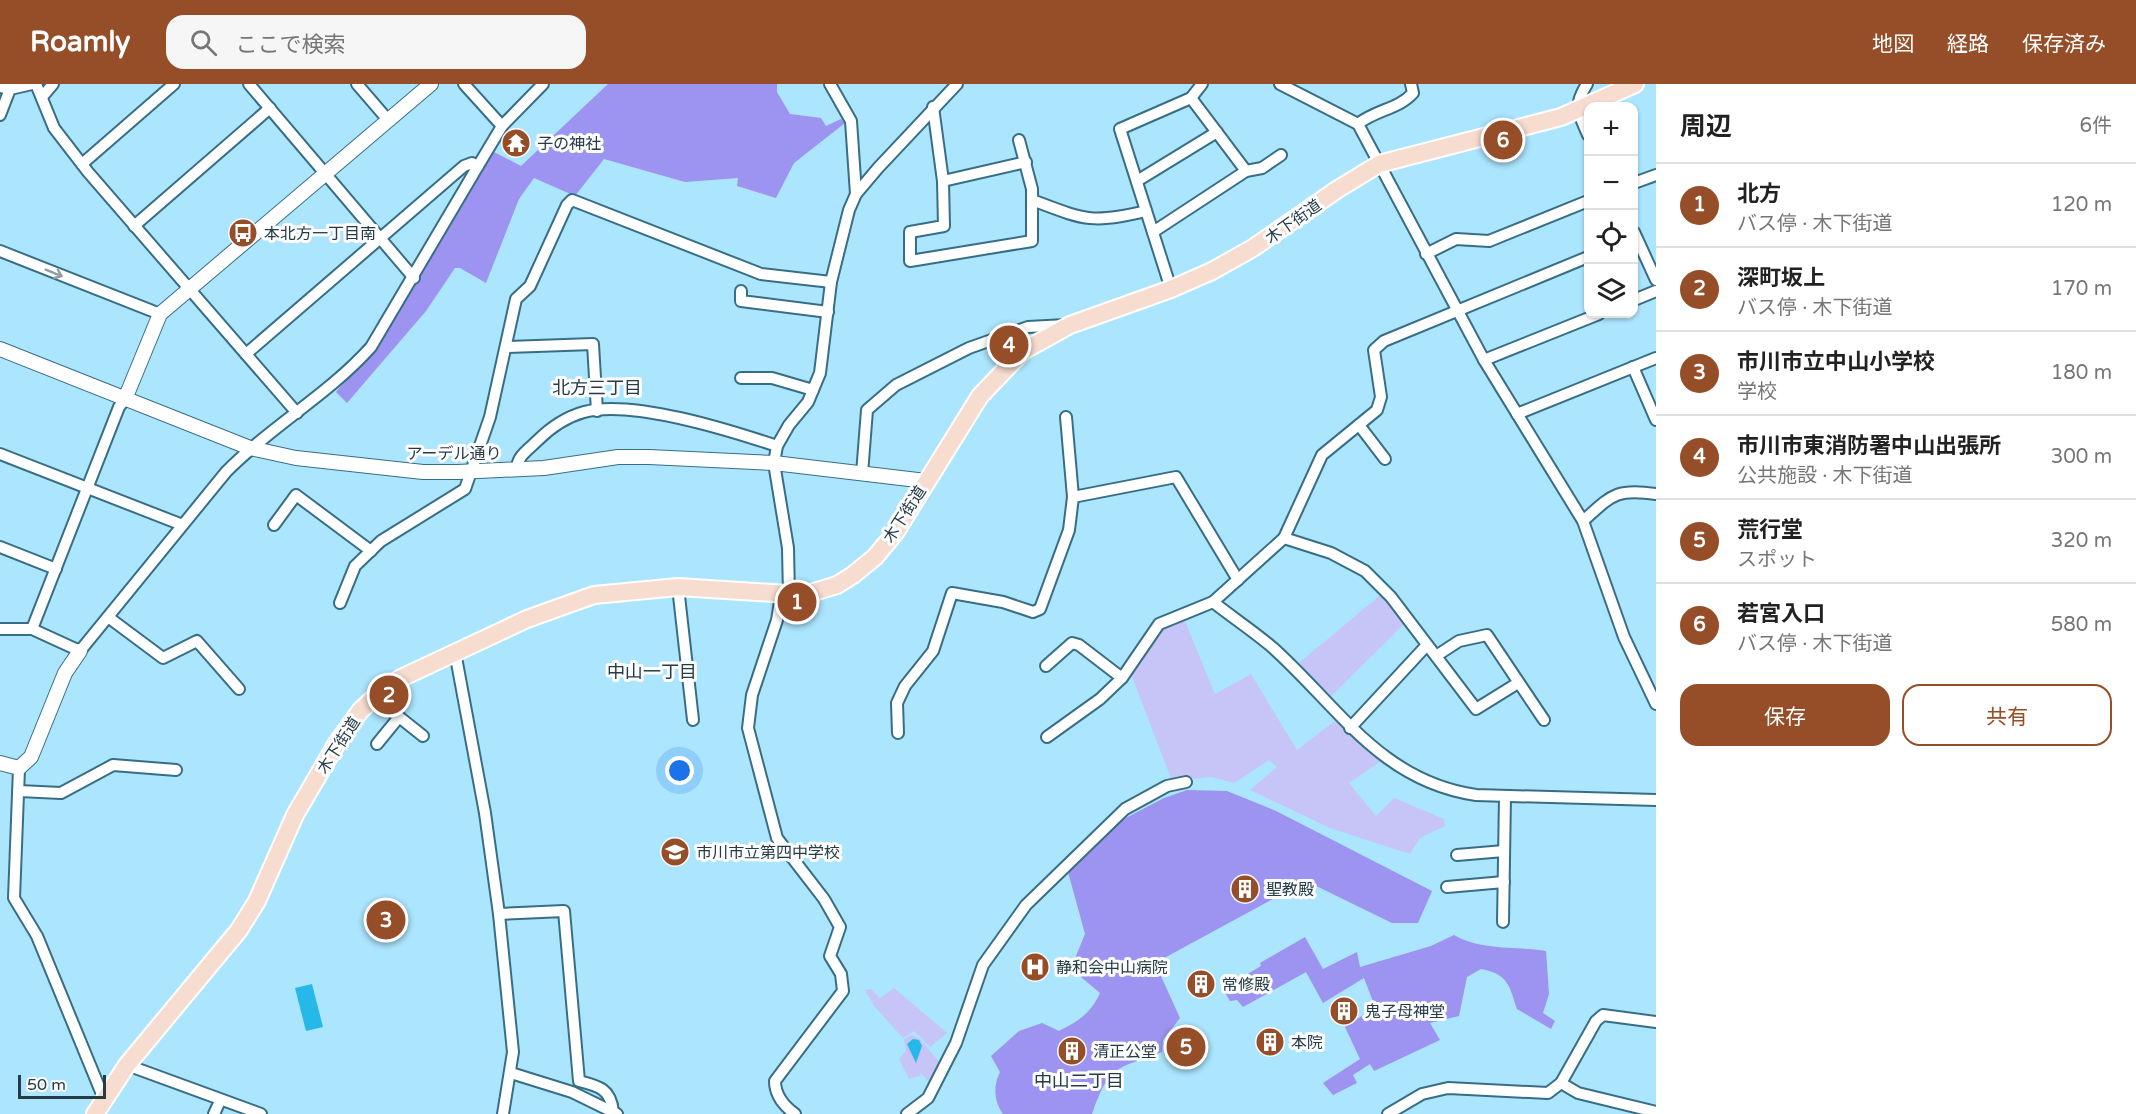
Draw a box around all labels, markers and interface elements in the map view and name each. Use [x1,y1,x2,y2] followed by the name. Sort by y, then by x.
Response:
[166,15,586,69] search box
[30,25,130,59] text: Roamly
[187,26,220,59] icon: search
[235,32,345,58] text: ここで検索
[1872,32,1914,57] text: 地図
[1947,32,1989,57] text: 経路
[2022,32,2106,57] text: 保存済み
[1584,102,1638,318] map controls
[1584,102,1638,156] button: +
[1680,111,1732,142] text: 周辺
[2079,114,2112,138] text: 6件
[1484,118,1522,162] pin: 6
[500,127,532,159] temple icon: 子の神社
[537,134,601,154] place label: 子の神社
[1584,156,1638,210] button: −
[1737,181,1781,207] text: 北方
[1693,193,1706,217] text: 1
[2051,193,2112,217] text: 120 m
[1262,195,1326,248] street label: 木下街道
[1584,210,1638,264] button: locate
[1737,212,1893,236] text: バス停 · 木下街道
[227,217,259,249] bus stop icon: 本北方一丁目南
[264,224,376,244] place label: 本北方一丁目南
[1584,264,1638,318] button: layers
[1737,265,1825,291] text: 深町坂上
[45,268,63,279] one-way arrow
[1693,277,1706,301] text: 2
[2051,277,2112,301] text: 170 m
[1737,296,1893,320] text: バス停 · 木下街道
[990,322,1028,368] pin: 4
[1737,349,1935,375] text: 市川市立中山小学校
[1693,361,1706,385] text: 3
[2051,361,2112,385] text: 180 m
[552,377,642,399] district label: 北方三丁目
[1737,380,1777,404] text: 学校
[1737,433,2001,459] text: 市川市東消防署中山出張所
[406,444,502,464] street label: アーデル通り
[1693,445,1706,469] text: 4
[2051,445,2112,469] text: 300 m
[1737,464,1913,488] text: 公共施設 · 木下街道
[879,482,931,547] street label: 木下街道
[1737,517,1803,543] text: 荒行堂
[1693,529,1706,553] text: 5
[2051,529,2112,553] text: 320 m
[1737,548,1817,572] text: スポット
[778,580,816,624] pin: 1
[1737,601,1825,627] text: 若宮入口
[1693,613,1706,637] text: 6
[2051,613,2112,637] text: 580 m
[1737,632,1893,656] text: バス停 · 木下街道
[607,661,697,683] district label: 中山一丁目
[370,672,408,718] pin: 2
[1680,684,1890,746] button: 保存
[1902,684,2112,746] button: 共有
[313,713,365,778] street label: 木下街道
[665,756,694,785] your location
[659,836,691,868] school or university icon: 市川市立第四中学校
[696,843,840,863] place label: 市川市立第四中学校
[1229,873,1261,905] building icon: 聖教殿
[1266,880,1314,900] place label: 聖教殿
[366,898,406,942] pin: 3
[1019,951,1051,983] hospital icon: 静和会中山病院
[1056,958,1168,978] place label: 静和会中山病院
[1185,968,1217,1000] building icon: 常修殿
[1222,975,1270,995] place label: 常修殿
[1328,995,1360,1027] building icon: 鬼子母神堂
[1365,1002,1445,1022] place label: 鬼子母神堂
[1166,1024,1206,1070] pin: 5
[1254,1026,1286,1058] building icon: 本院
[1291,1033,1323,1053] place label: 本院
[1056,1035,1088,1067] building icon: 清正公堂
[1093,1042,1157,1062] place label: 清正公堂
[1034,1070,1124,1092] district label: 中山二丁目
[18,1072,106,1100] scale bar
[27,1075,66,1095] text: 50 m

